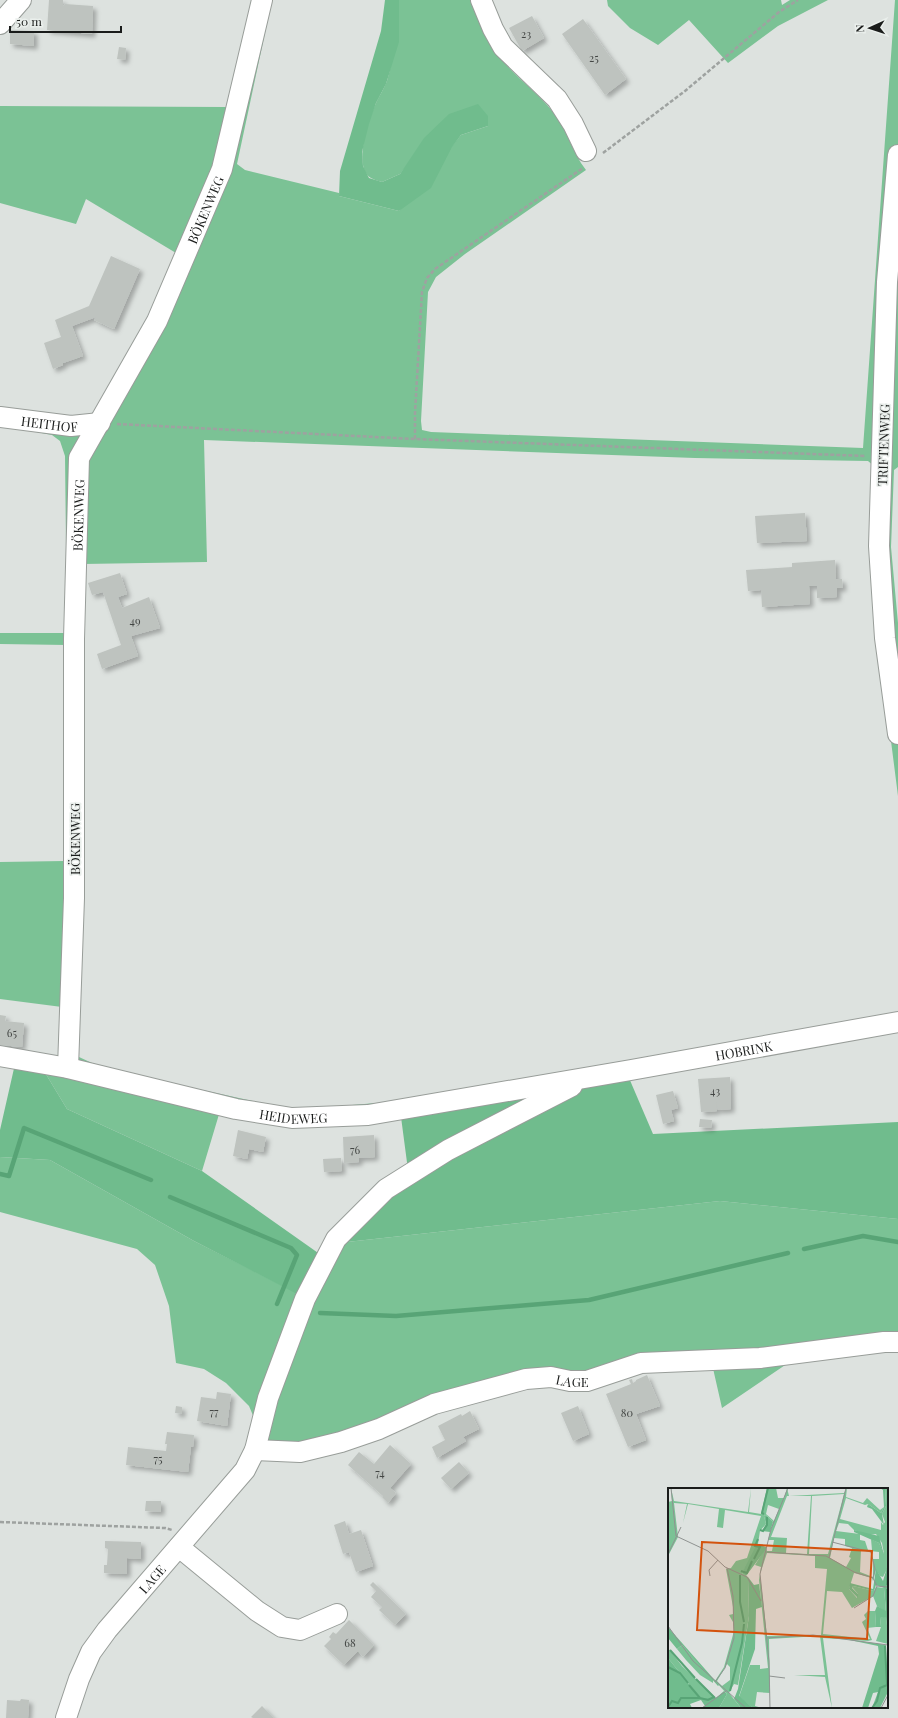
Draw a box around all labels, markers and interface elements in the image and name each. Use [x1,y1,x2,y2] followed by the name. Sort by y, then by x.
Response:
[10,8,121,34] scale bar
[850,8,890,48] north arrow
[16,13,42,29] text: 50 m
[852,24,867,33] text: N
[521,26,531,41] house number: 23
[589,50,599,65] house number: 25
[183,173,227,246] street label: BÖKENWEG
[873,404,893,486] street label: TRIFTENWEG
[20,411,79,435] street label: HEITHOF
[68,479,87,551] street label: BÖKENWEG
[129,613,141,628] house number: 49
[66,803,83,875] street label: BÖKENWEG
[7,1025,18,1040] house number: 65
[714,1036,774,1063] street label: HOBRINK
[710,1083,720,1098] house number: 43
[258,1104,328,1127] street label: HEIDEWEG
[350,1142,360,1157] house number: 76
[555,1370,589,1390] street label: LAGE
[210,1404,219,1419] house number: 77
[621,1405,634,1420] house number: 80
[153,1451,163,1466] house number: 75
[375,1465,385,1480] house number: 74
[668,1488,888,1708] inset map
[134,1560,169,1596] street label: LAGE
[344,1635,356,1650] house number: 68

